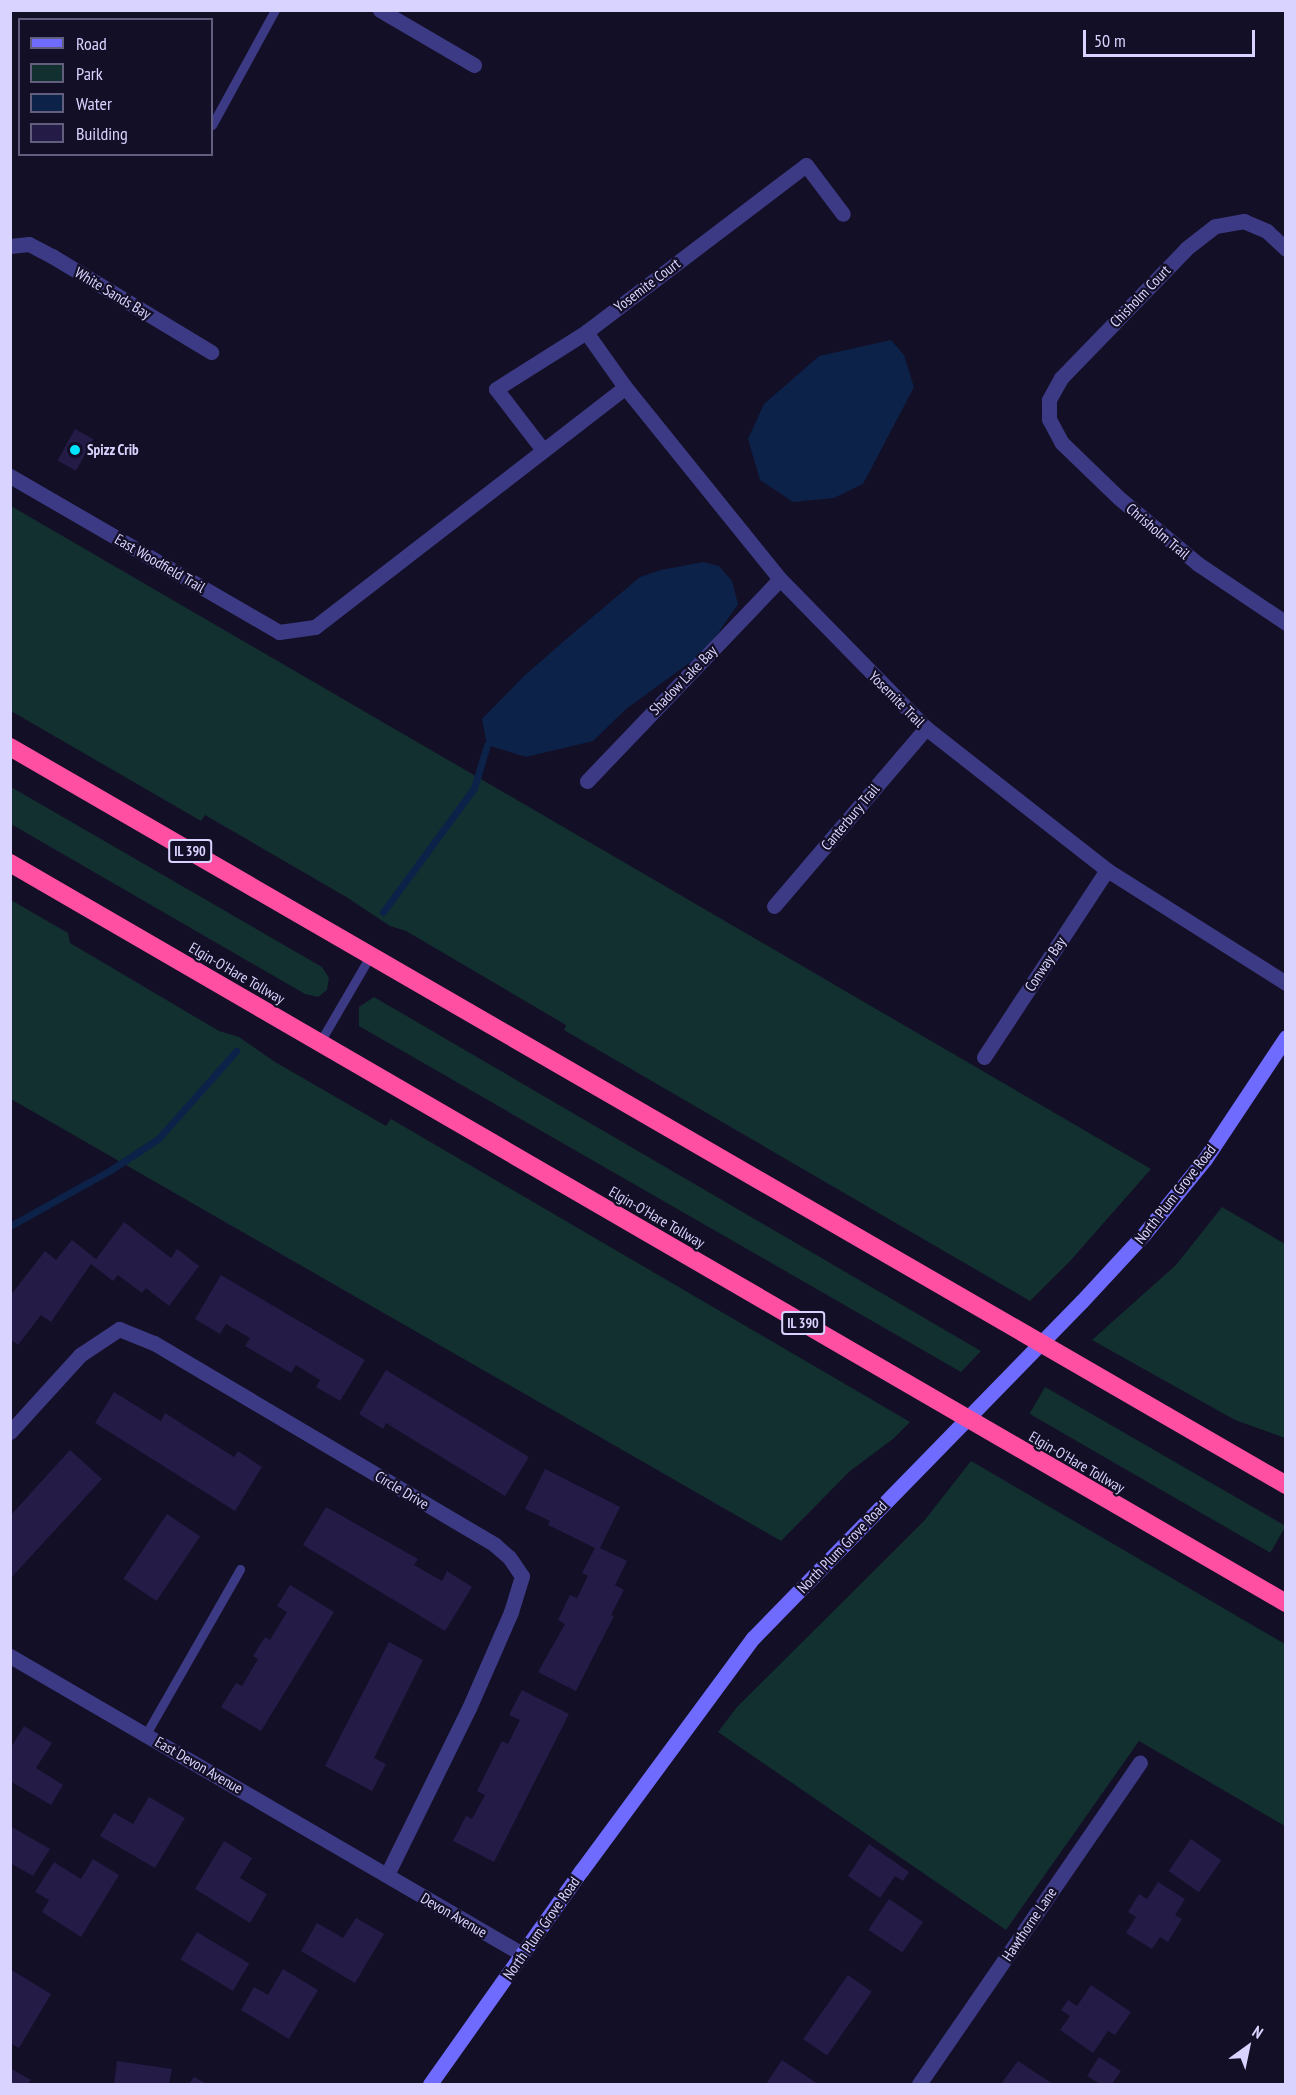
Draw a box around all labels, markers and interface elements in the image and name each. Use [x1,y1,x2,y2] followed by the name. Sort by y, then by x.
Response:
[18,18,213,156] legend
[1086,18,1258,56] scale bar
[1094,29,1126,52] text: 50 m
[76,32,107,55] text: Road
[76,62,103,85] text: Park
[76,92,112,115] text: Water
[76,122,128,145] text: Building
[610,254,684,316] street label: Yosemite Court
[1106,261,1174,331] street label: Chisholm Court
[72,263,154,323] street label: White Sands Bay
[87,441,139,459] place label: Spizz Crib
[68,443,82,457] marker: Spizz Crib
[1122,499,1194,563] street label: Chrisholm Trail
[111,530,209,596] street label: East Woodfield Trail
[645,642,721,718] street label: Shadow Lake Bay
[865,667,929,731] street label: Yosemite Trail
[817,780,883,854] street label: Canterbury Trail
[168,840,213,862] road number: IL 390
[1021,933,1069,995] street label: Conway Bay
[186,938,288,1008] street label: Elgin-O'Hare Tollway
[1131,1141,1219,1247] street label: North Plum Grove Road
[606,1182,708,1252] street label: Elgin-O'Hare Tollway
[780,1312,826,1334] road number: IL 390
[1026,1427,1128,1497] street label: Elgin-O'Hare Tollway
[372,1467,432,1513] street label: Circle Drive
[793,1497,891,1597] street label: North Plum Grove Road
[152,1733,246,1797] street label: East Devon Avenue
[499,1873,583,1983] street label: North Plum Grove Road
[998,1884,1060,1964] street label: Hawthorne Lane
[418,1889,490,1941] street label: Devon Avenue
[1218,2017,1278,2077] north arrow
[1249,2021,1267,2043] text: N

